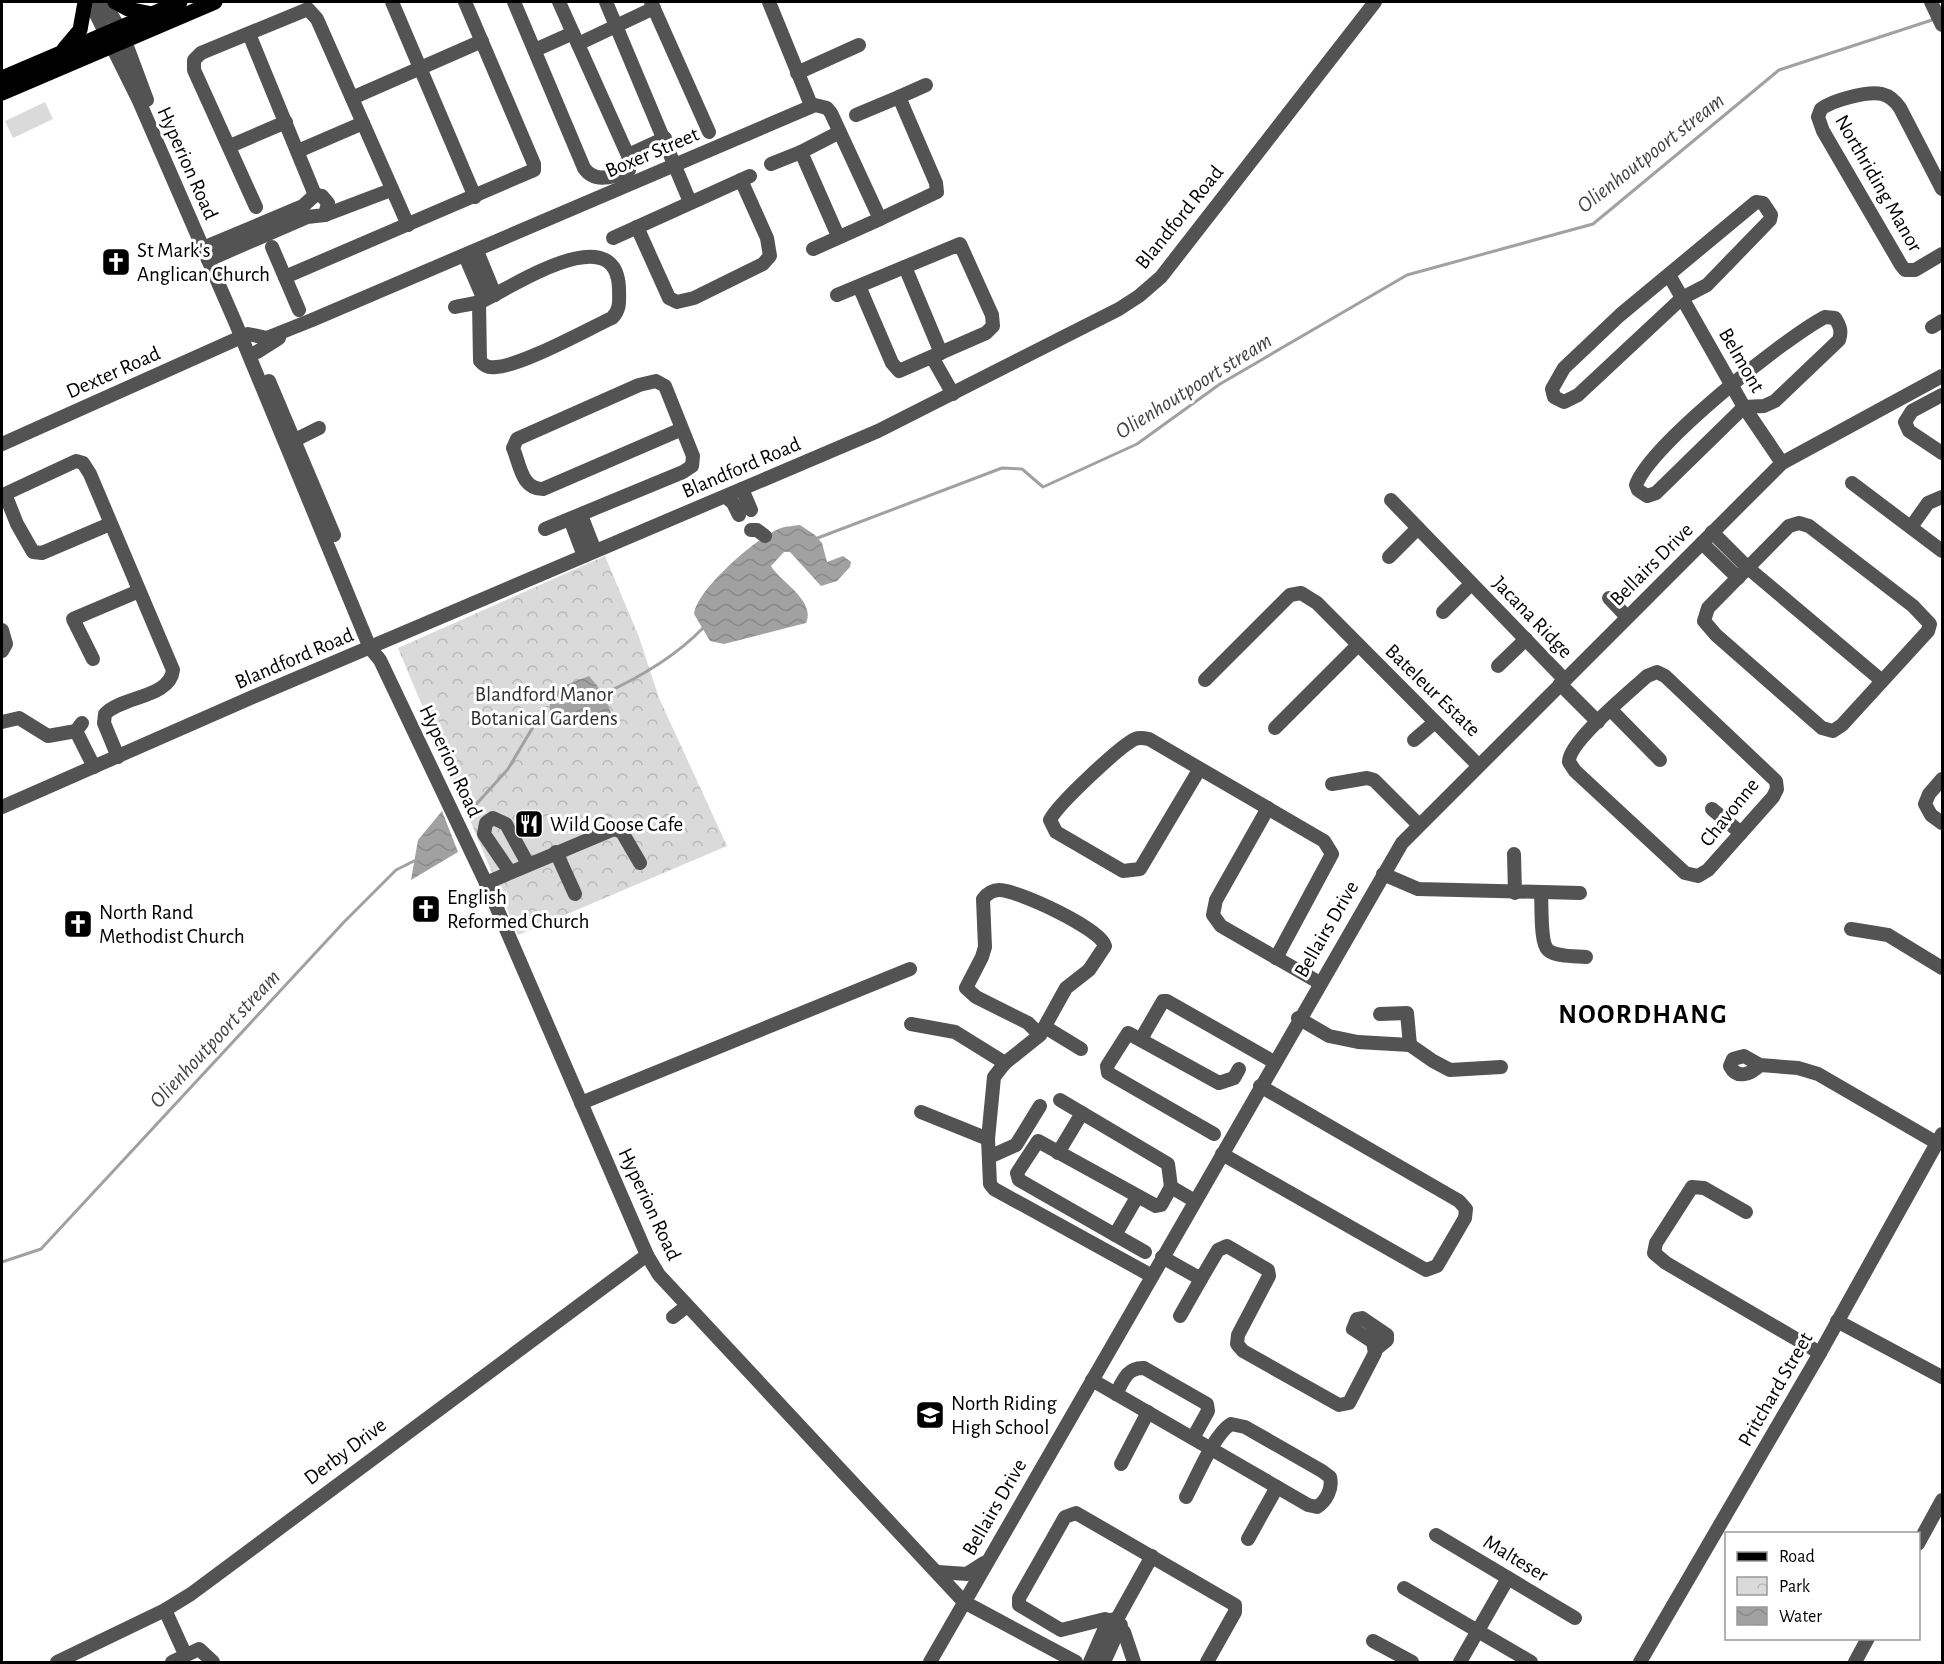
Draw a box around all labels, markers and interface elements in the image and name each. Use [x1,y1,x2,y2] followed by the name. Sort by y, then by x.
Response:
[1573,89,1729,218] water label: Olienhoutpoort stream
[153,104,222,223] street label: Hyperion Road
[1831,111,1926,255] street label: Northriding Manor
[602,123,702,182] street label: Boxer Street
[1131,161,1227,273] street label: Blandford Road
[137,240,270,285] place label: St Mark's Anglican Church
[100,246,132,278] church icon: St Mark's Anglican Church
[1715,325,1768,396] street label: Belmont
[1111,329,1276,444] water label: Olienhoutpoort stream
[63,342,163,402] street label: Dexter Road
[679,433,804,502] street label: Blandford Road
[1606,519,1697,610] street label: Bellairs Drive
[1489,572,1577,662] street label: Jacana Ridge
[232,624,357,693] street label: Blandford Road
[1381,640,1484,741] street label: Bateleur Estate
[470,684,618,729] park label: Blandford Manor Botanical Gardens
[415,702,486,821] street label: Hyperion Road
[1696,774,1763,850] street label: Chavonne
[513,808,545,840] restaurant icon: Wild Goose Cafe
[550,814,683,835] place label: Wild Goose Cafe
[1290,877,1362,981] street label: Bellairs Drive
[447,887,589,932] place label: English Reformed Church
[410,893,442,925] church icon: English Reformed Church
[99,902,245,947] place label: North Rand Methodist Church
[62,908,94,940] church icon: North Rand Methodist Church
[145,965,285,1113] water label: Olienhoutpoort stream
[1558,1001,1728,1028] district label: NOORDHANG
[614,1145,685,1264] street label: Hyperion Road
[1734,1328,1817,1450] street label: Pritchard Street
[951,1393,1057,1438] place label: North Riding High School
[914,1399,946,1431] school or university icon: North Riding High School
[300,1414,390,1489] street label: Derby Drive
[958,1455,1030,1559] street label: Bellairs Drive
[1480,1531,1552,1586] street label: Malteser
[1725,1532,1920,1640] legend
[1779,1548,1815,1566] text: Road
[1779,1578,1811,1596] text: Park
[1779,1608,1822,1626] text: Water

